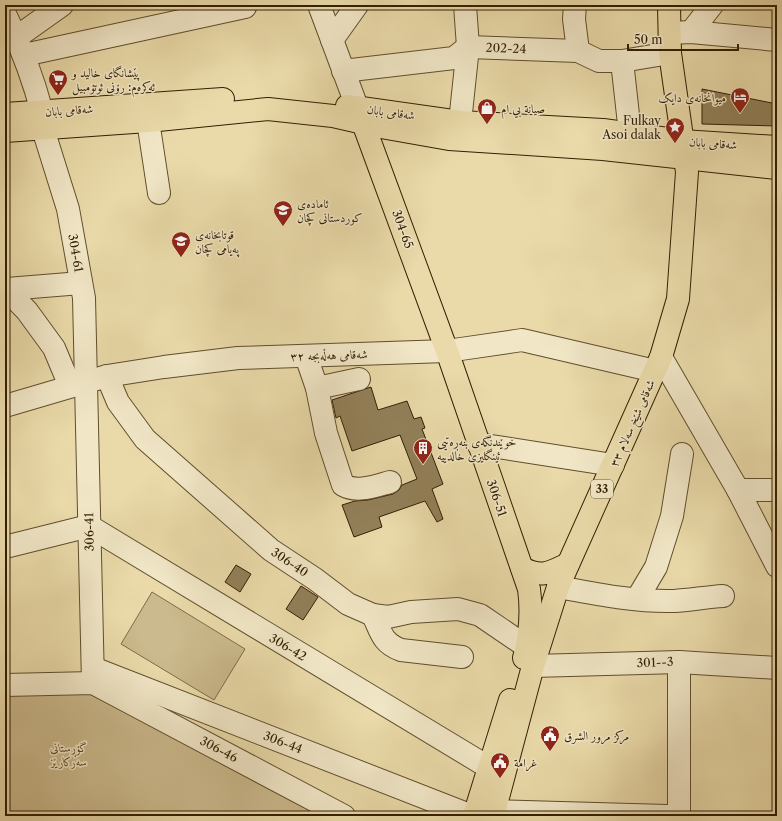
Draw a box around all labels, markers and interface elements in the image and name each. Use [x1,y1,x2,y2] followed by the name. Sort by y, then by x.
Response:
[628,26,738,52] scale bar
[634,32,663,47] text: 50 m
[485,40,527,56] street label: 202-24
[70,65,156,98] place label: پێشانگای خالید و ئەکرەم: رۆنی ئوتۆمبیل
[47,68,69,96] supermarket icon: پێشانگای خالید و ئەکرەم: رۆنی ئوتۆمبیل
[729,86,751,114] hotel icon: میوانخانەی دایک
[658,90,726,106] place label: میوانخانەی دایک
[476,97,498,125] shop icon: صيانة بي ام
[44,101,94,119] street label: شەقامی بابان
[366,101,416,123] street label: شەقامی بابان
[501,101,545,120] place label: صيانة بي ام
[601,113,662,142] place label: Fulkay Asoi dalak
[664,116,686,144] place icon: Fulkay Asoi dalak
[688,134,738,152] street label: شەقامی بابان
[297,196,362,226] place label: ئامادەی کوردستانی کچان
[272,199,294,227] school or university icon: ئامادەی کوردستانی کچان
[389,208,417,250] street label: 304-65
[195,227,240,258] place label: قوتابخانەی پەیامی کچان
[170,230,192,258] school or university icon: قوتابخانەی پەیامی کچان
[65,233,87,273] street label: 304-61
[290,346,368,364] street label: شەقامی هەڵەبجە ٣٢
[606,377,662,470] street label: شەقامی شێخ سەلام ٣٣
[437,434,517,464] place label: خوێندنگەی بنەڕەتیی ئینگلیزی خالدییە
[412,437,434,465] building icon: خوێندنگەی بنەڕەتیی ئینگلیزی خالدییە
[484,477,510,519] street label: 306-51
[591,480,613,498] road number: 33
[81,513,97,551] street label: 306-41
[269,544,311,580] street label: 306-40
[267,630,309,664] street label: 306-42
[636,654,674,670] street label: 301--3
[539,724,561,752] public building icon: مرکز مرور الشرق
[261,728,305,756] street label: 306-44
[564,728,629,745] place label: مرکز مرور الشرق
[198,733,240,765] street label: 306-46
[50,740,88,769] park label: گۆڕستانی سەرکارێز
[489,751,511,779] public building icon: غرامة
[514,755,537,772] place label: غرامة

